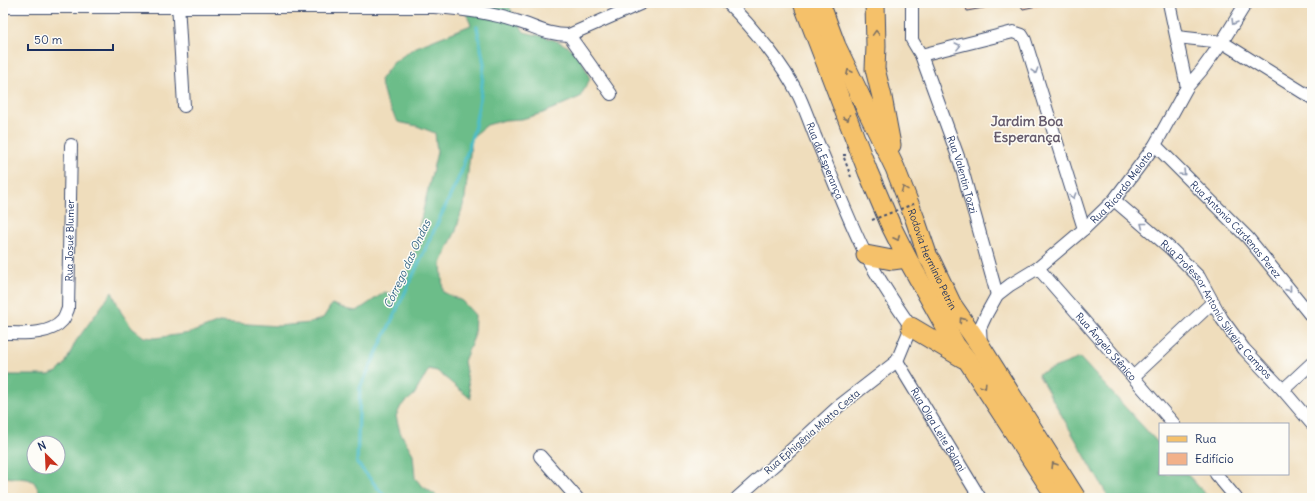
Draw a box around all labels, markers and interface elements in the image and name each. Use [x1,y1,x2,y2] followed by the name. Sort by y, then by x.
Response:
[1231,18,1238,25] one-way arrow
[28,26,113,52] scale bar
[872,30,880,36] one-way arrow
[34,32,63,47] text: 50 m
[955,42,962,50] one-way arrow
[846,68,854,76] one-way arrow
[1030,68,1039,75] one-way arrow
[991,112,1063,146] district label: Jardim Boa Esperança
[842,114,850,121] one-way arrow
[804,120,847,201] street label: Rua da Esperança
[944,134,980,215] street label: Rua Valentin Tozzi
[1087,148,1155,226] street label: Rua Ricardo Melotto
[1178,168,1186,176] one-way arrow
[1188,178,1284,281] street label: Rua Antonio Cárdenas Perez
[900,186,908,193] one-way arrow
[1068,192,1077,199] one-way arrow
[62,199,77,282] street label: Rua Josué Blumer
[905,207,960,312] street label: Rodovia Hermínio Petrin
[380,217,434,310] water label: Córrego das Ondas
[1141,222,1148,229] one-way arrow
[892,233,900,241] one-way arrow
[1158,237,1275,382] street label: Rua Professor Antonio Silveira Campos
[1285,285,1292,292] one-way arrow
[1073,310,1140,384] street label: Rua Ângelo Stênico
[959,317,967,324] one-way arrow
[979,382,987,389] one-way arrow
[908,385,969,474] street label: Rua Olga Leite Bolani
[761,387,863,477] street label: Rua Ephigênia Miotto Cesta
[1159,423,1289,475] legend
[1195,431,1217,446] text: Rua
[26,435,66,475] north arrow
[36,438,48,454] text: N
[1195,451,1234,466] text: Edifício
[1052,463,1059,470] one-way arrow

